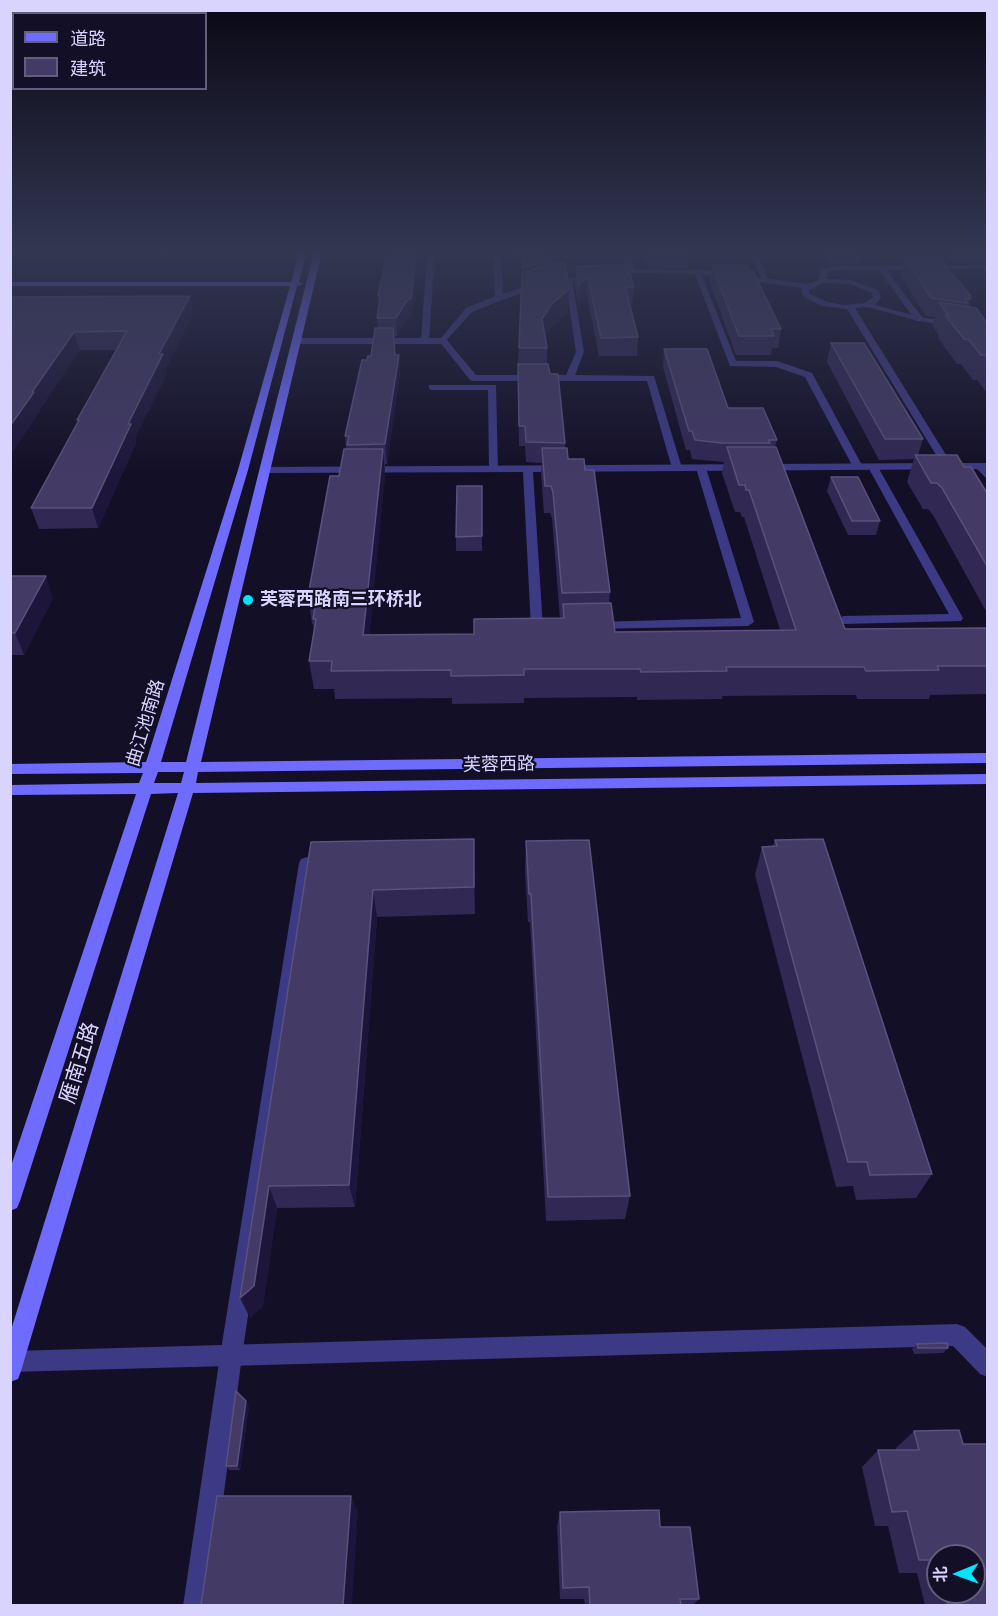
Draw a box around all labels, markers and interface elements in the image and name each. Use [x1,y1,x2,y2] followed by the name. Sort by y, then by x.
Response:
[12,12,207,90] legend
[70,26,106,50] text: 道路
[70,56,106,80] text: 建筑
[260,589,422,611] place label: 芙蓉西路南三环桥北
[241,593,255,607] marker: 芙蓉西路南三环桥北
[123,677,169,769] street label: 曲江池南路
[463,754,535,776] street label: 芙蓉西路
[56,1019,104,1107] street label: 雁南五路
[926,1544,986,1604] north arrow
[929,1566,951,1582] text: 北

